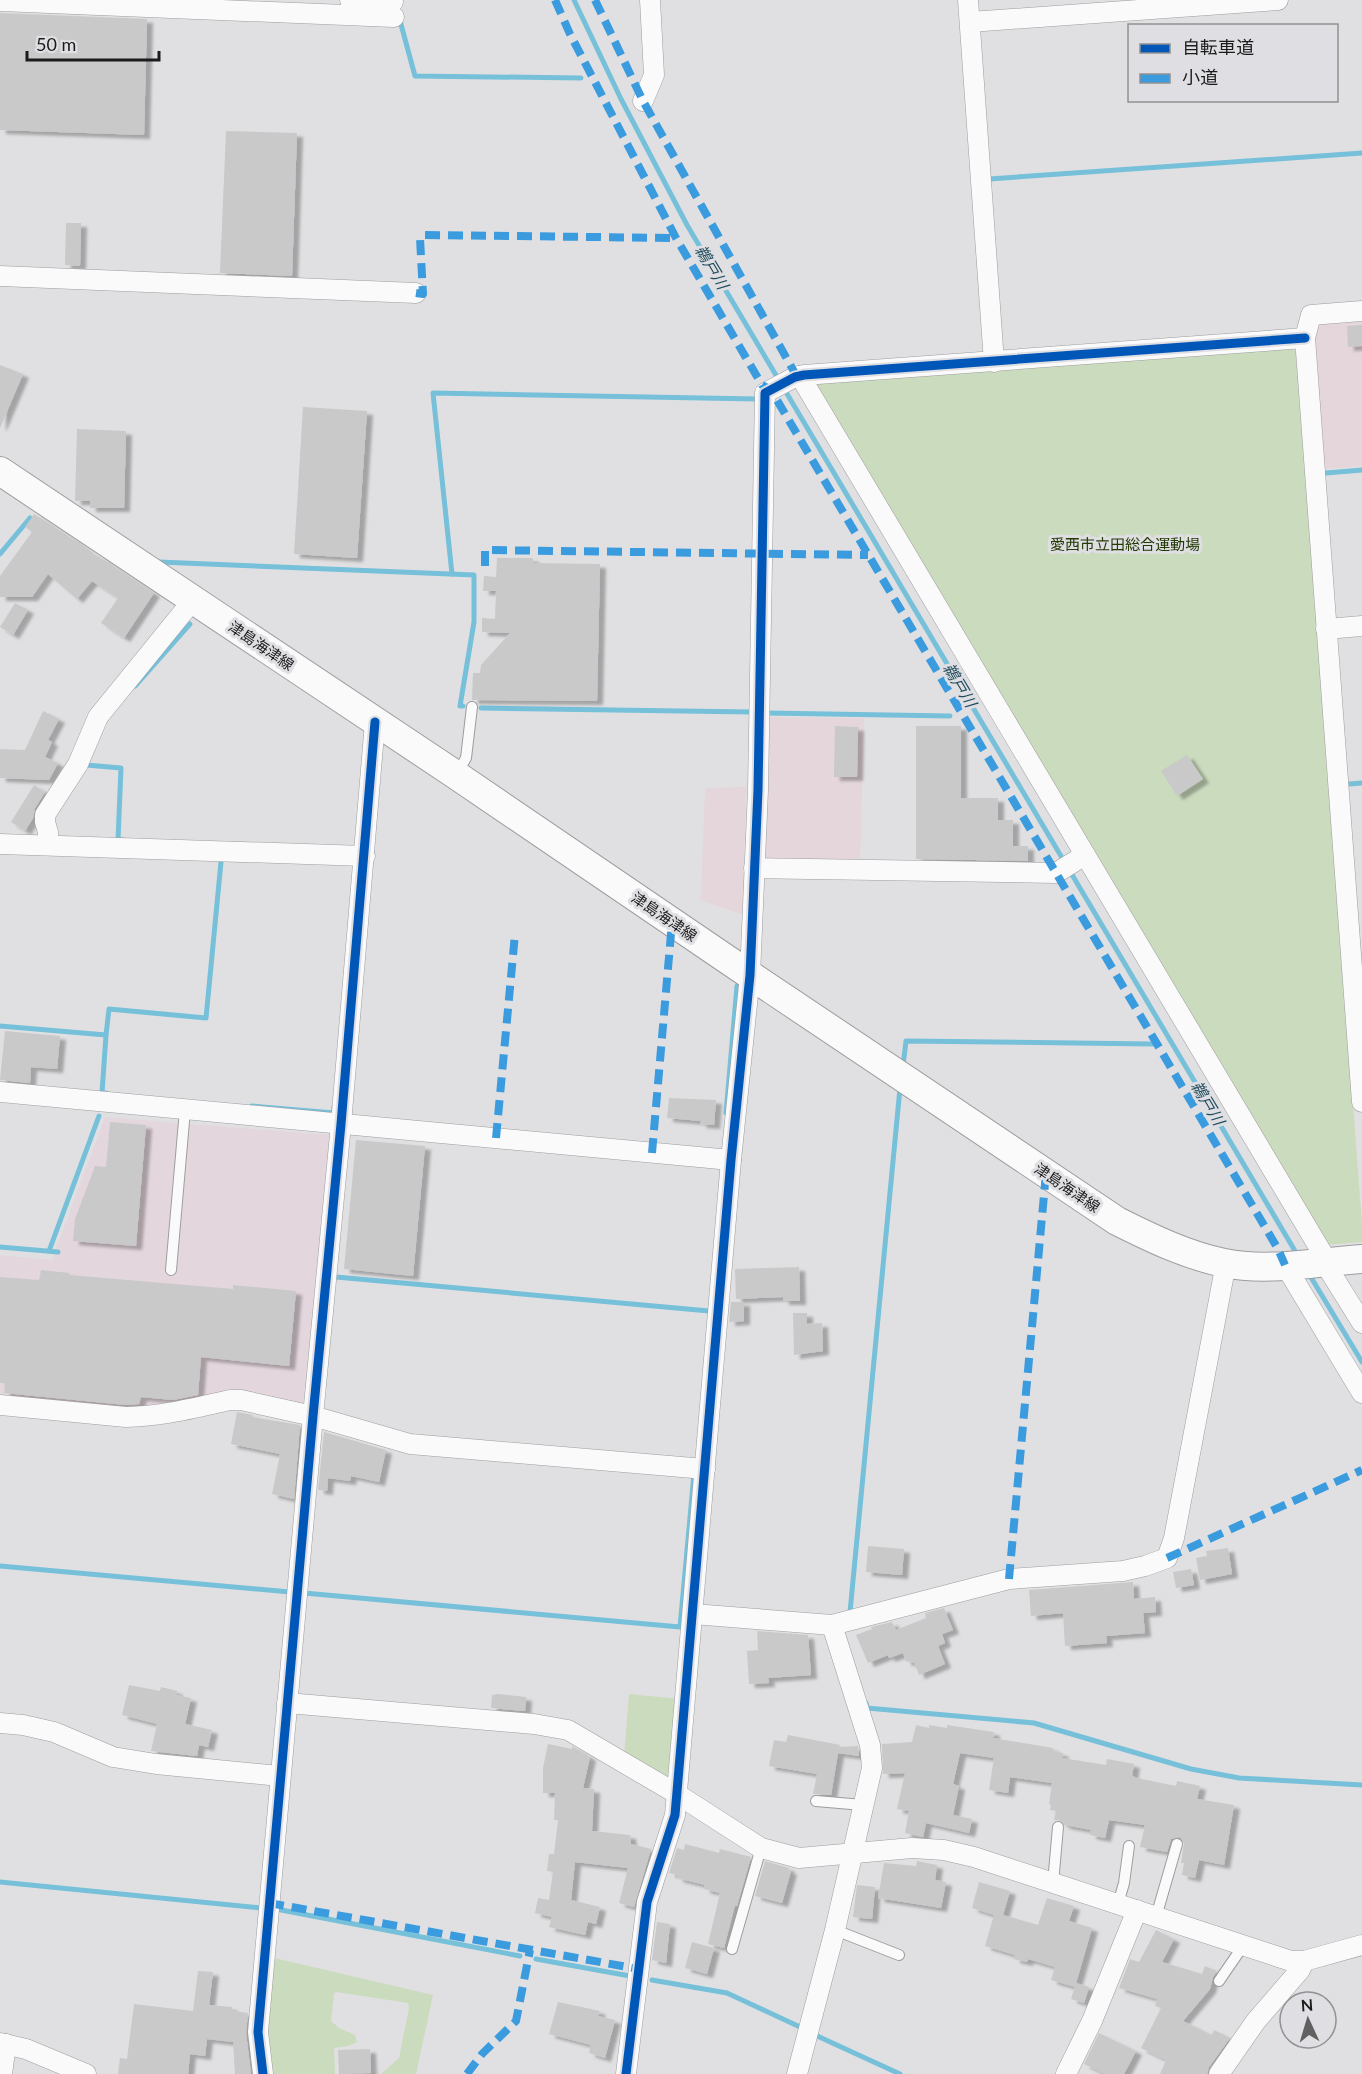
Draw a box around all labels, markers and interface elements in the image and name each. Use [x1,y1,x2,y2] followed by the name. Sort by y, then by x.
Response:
[27,24,159,62] scale bar
[1128,24,1338,102] legend
[36,33,76,55] text: 50 m
[1182,36,1254,58] text: 自転車道
[1182,66,1218,88] text: 小道
[692,241,734,294] water label: 鵜戸川
[1050,535,1200,553] park label: 愛西市立田総合運動場
[225,617,298,674] street label: 津島海津線
[940,659,982,712] water label: 鵜戸川
[628,888,701,945] street label: 津島海津線
[1188,1077,1230,1130] water label: 鵜戸川
[1031,1159,1104,1216] street label: 津島海津線
[1278,1990,1338,2050] north arrow
[1300,1995,1314,2014] text: N

